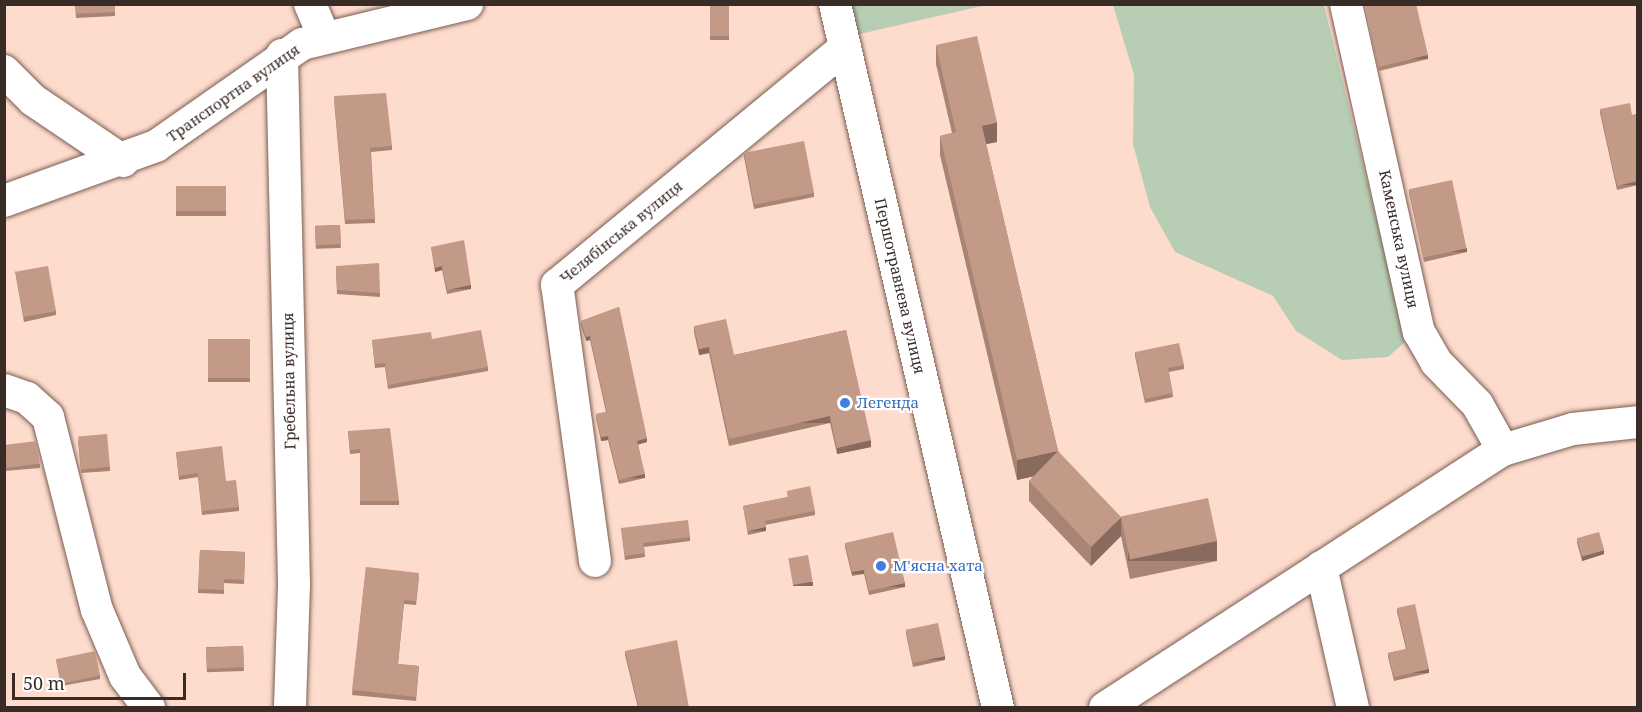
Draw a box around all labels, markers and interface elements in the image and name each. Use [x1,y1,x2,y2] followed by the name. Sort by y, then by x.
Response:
[163,40,303,146] street label: Транспортна вулиця
[1376,168,1422,310] street label: Каменська вулиця
[556,177,686,287] street label: Челябінська вулиця
[871,196,929,376] street label: Першотравнева вулиця
[279,312,299,450] street label: Гребельна вулиця
[857,394,919,412] place label: Легенда
[838,396,852,410] marker: Легенда
[893,557,983,575] place label: М'ясна хата
[874,559,888,573] marker: М'ясна хата
[15,661,189,699] scale bar
[23,671,65,695] text: 50 m

